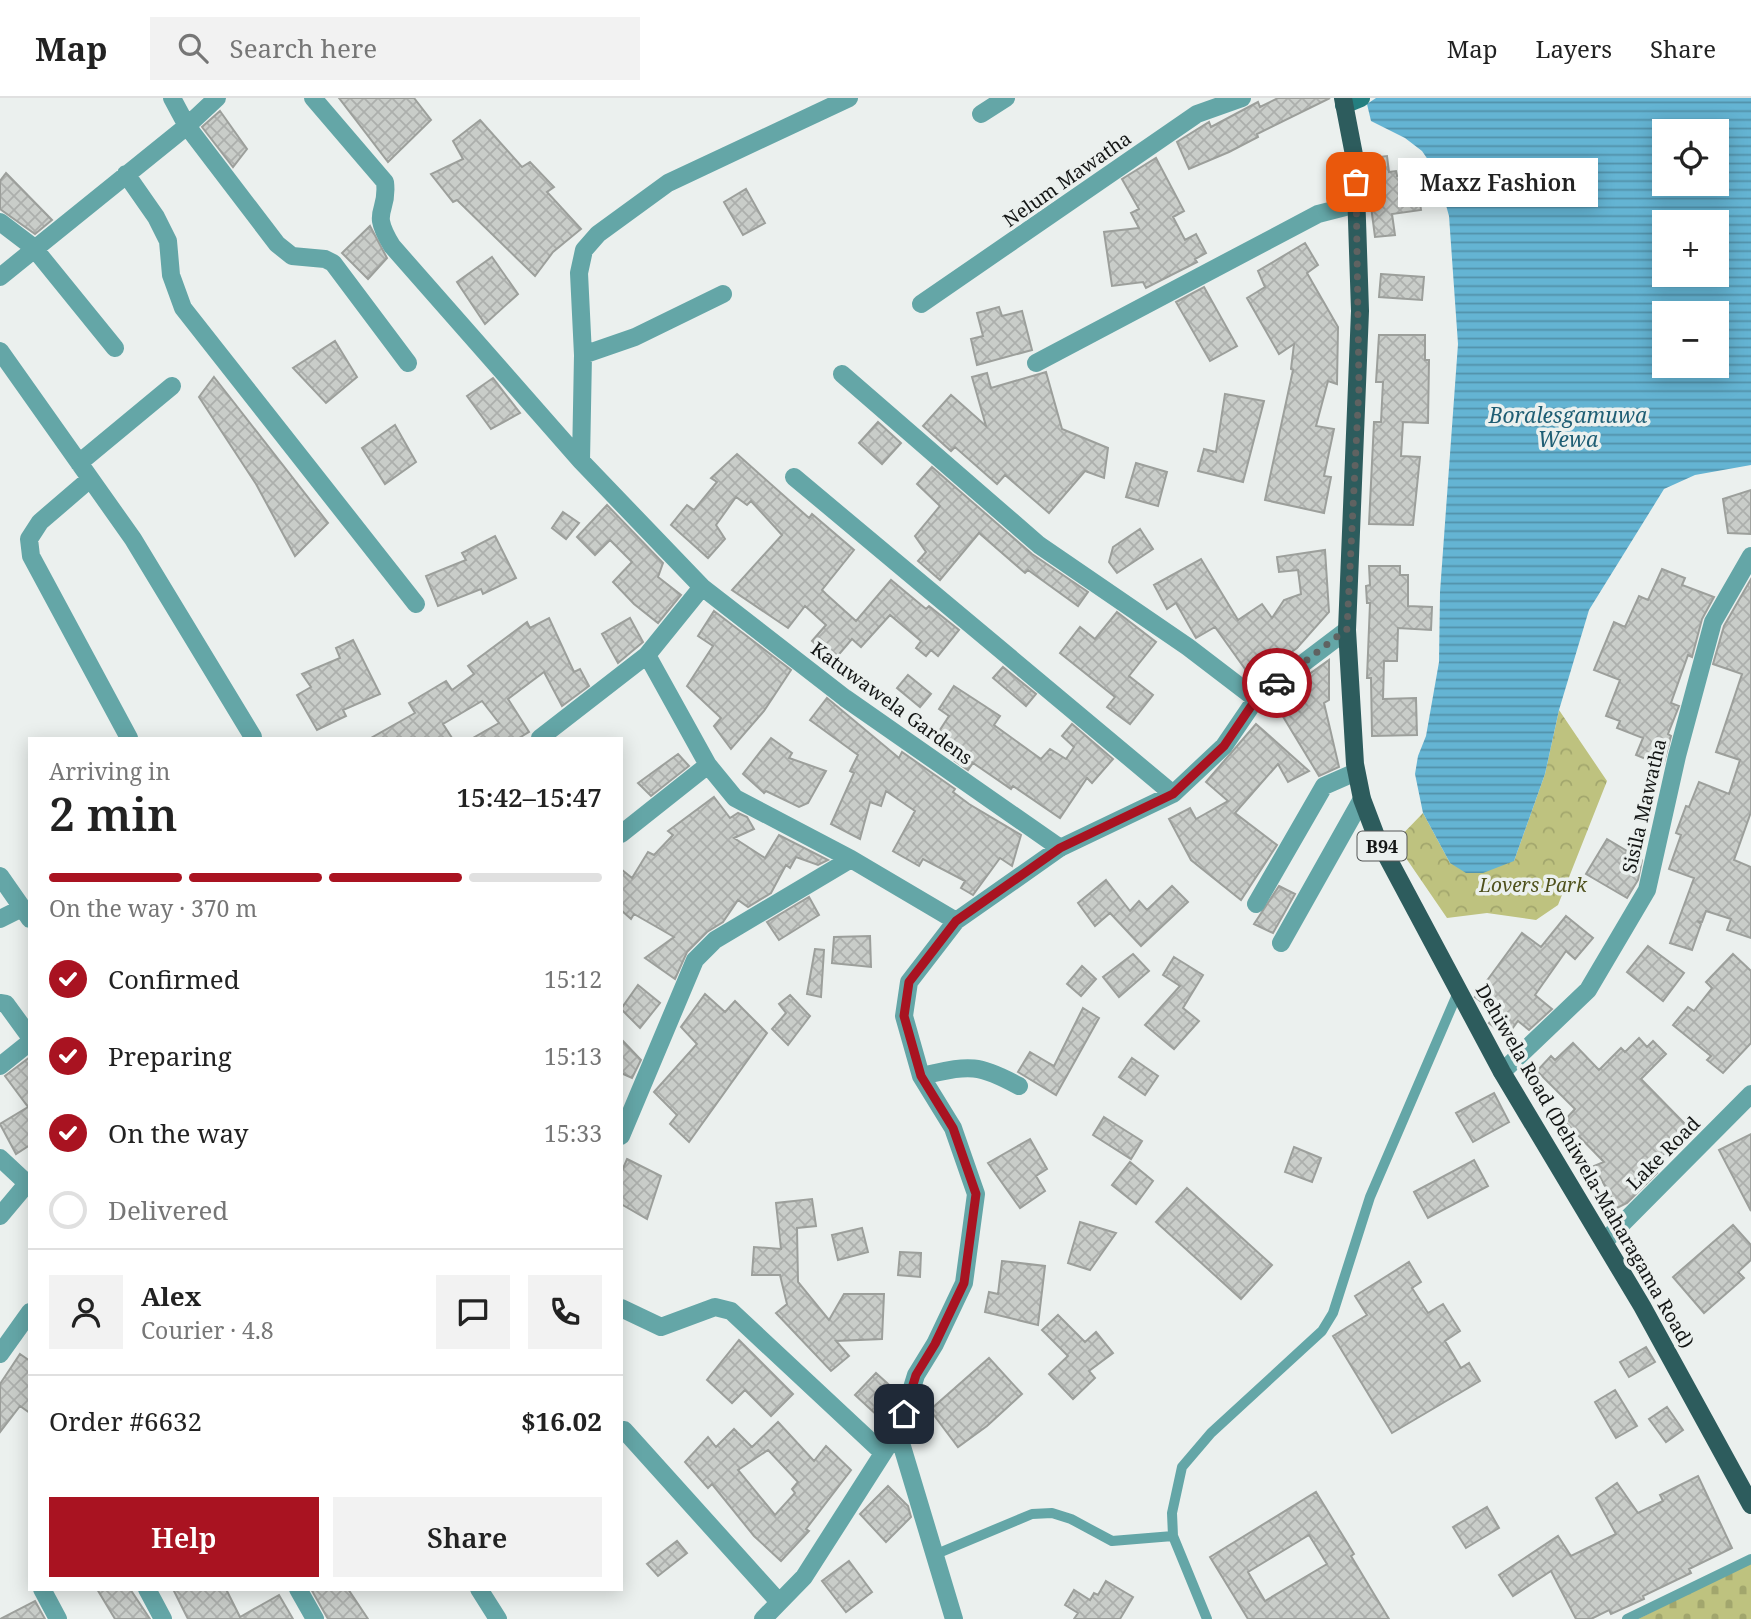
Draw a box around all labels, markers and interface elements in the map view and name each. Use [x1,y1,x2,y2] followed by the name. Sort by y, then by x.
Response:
[150,17,640,80] search box
[35,26,108,71] text: Map
[174,29,212,67] icon: search
[230,30,377,66] text: Search here
[1447,32,1498,65] text: Map
[1536,32,1612,65] text: Layers
[1650,32,1716,65] text: Share
[1652,119,1729,378] map controls
[1652,119,1729,196] button: locate
[998,125,1136,233] street label: Nelum Mawatha
[1326,152,1386,212] pin
[1398,158,1598,206] callout: Maxz Fashion
[1337,163,1375,201] icon: bag
[1420,166,1576,198] text: Maxz Fashion
[1652,210,1729,287] button: +
[1652,301,1729,378] button: −
[1488,401,1648,453] water label: Boralesgamuwa Wewa
[806,636,978,770] street label: Katuwawela Gardens
[1242,648,1312,718] courier
[1258,664,1296,702] icon: car
[1616,736,1672,876] street label: Sisila Mawatha
[49,755,170,787] text: Arriving in
[456,779,602,815] text: 15:42–15:47
[49,782,177,844] text: 2 min
[1358,832,1406,860] road number: B94
[1478,872,1588,898] park label: Lovers Park
[49,892,257,924] text: On the way · 370 m
[49,960,87,998] icon: check
[108,961,240,997] text: Confirmed
[544,963,602,995] text: 15:12
[1470,979,1700,1353] street label: Dehiwela Road (Dehiwela-Maharagama Road)
[49,1037,87,1075] icon: check
[108,1038,232,1074] text: Preparing
[544,1040,602,1072] text: 15:13
[1621,1110,1706,1195] street label: Lake Road
[49,1114,87,1152] icon: check
[108,1115,248,1151] text: On the way
[544,1117,602,1149] text: 15:33
[108,1192,228,1228] text: Delivered
[49,1275,123,1349] button: person
[436,1275,510,1349] button: chat
[528,1275,602,1349] button: phone
[141,1278,201,1314] text: Alex
[141,1314,274,1346] text: Courier · 4.8
[874,1384,934,1444] pin
[885,1395,923,1433] icon: home
[49,1403,202,1439] text: Order #6632
[521,1403,602,1439] text: $16.02
[49,1497,319,1577] button: Help
[333,1497,602,1577] button: Share

